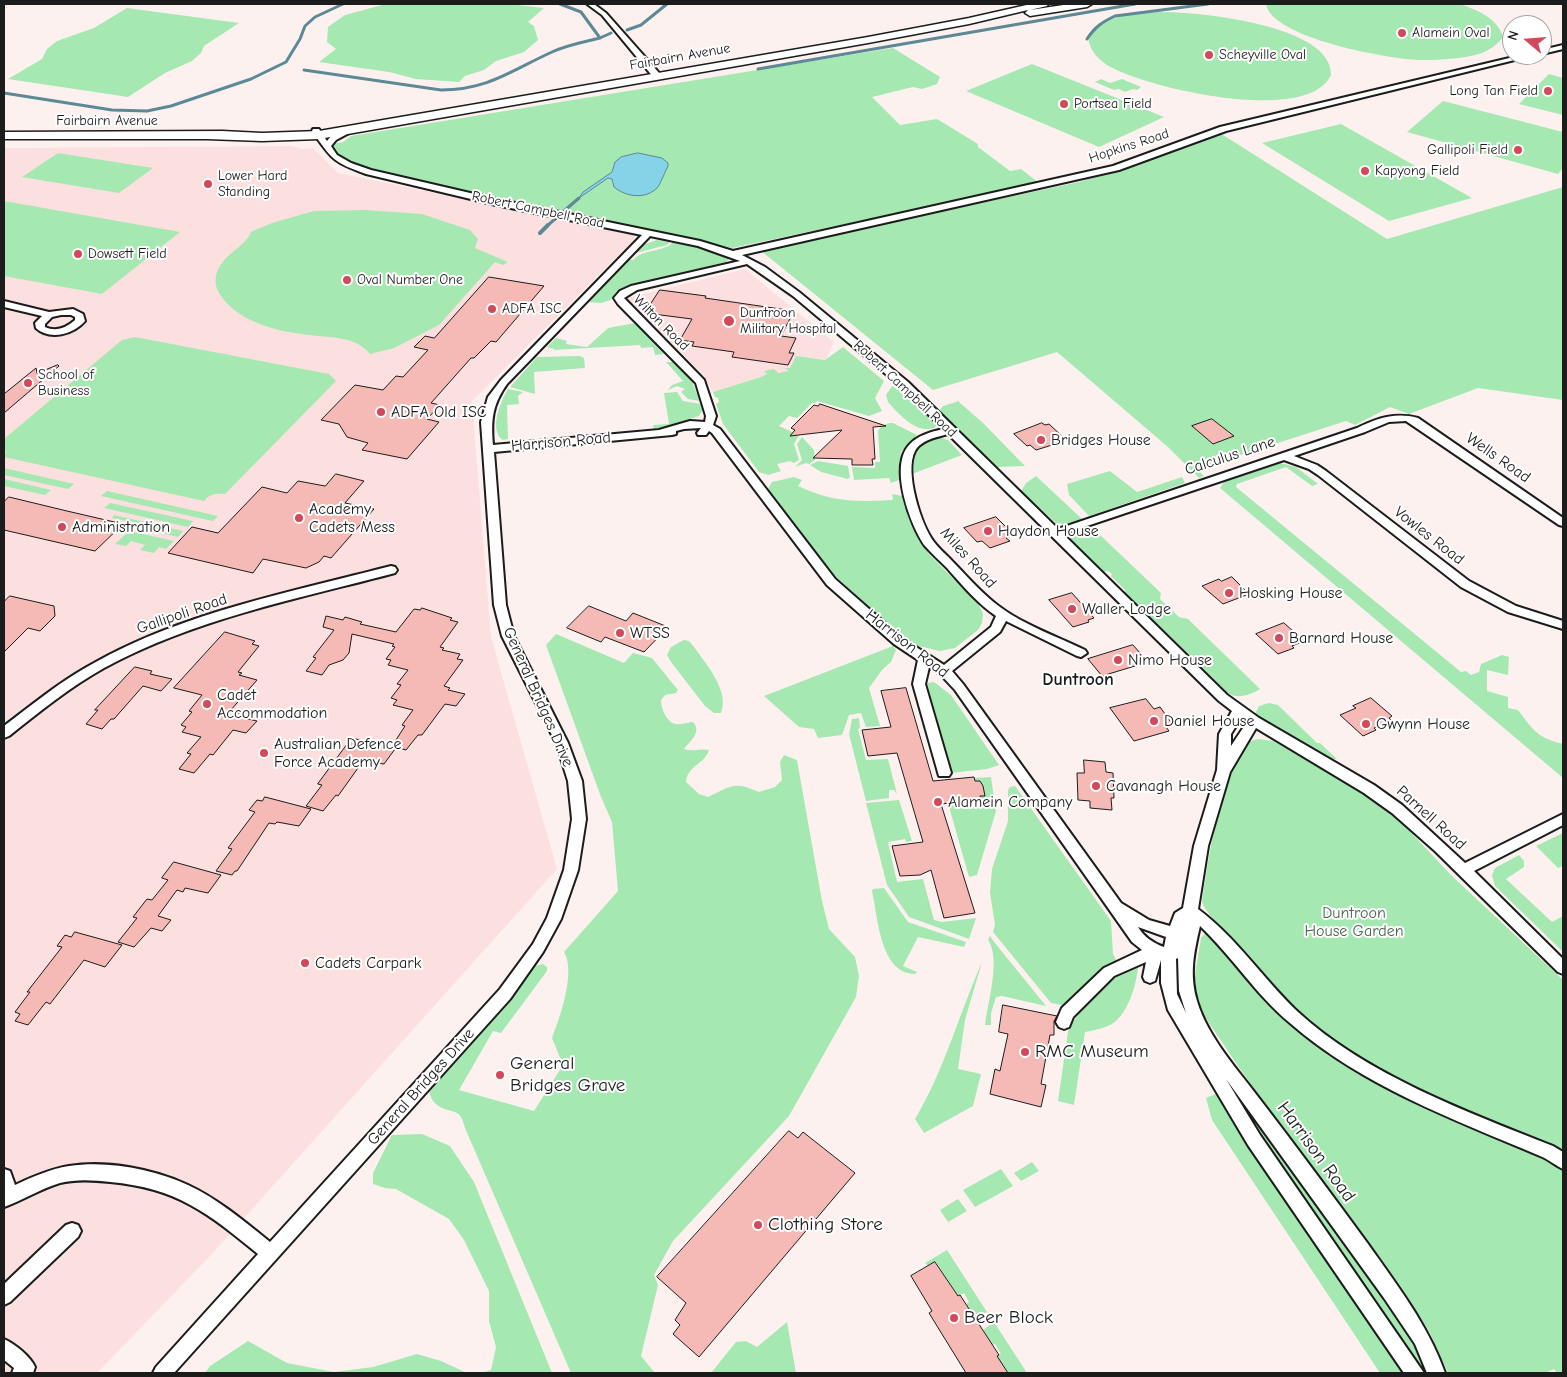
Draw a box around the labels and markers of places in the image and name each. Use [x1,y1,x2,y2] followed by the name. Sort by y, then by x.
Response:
[1412,25,1489,41] place label: Alamein Oval
[1396,27,1408,39] marker: Alamein Oval
[1219,47,1306,63] place label: Scheyville Oval
[1203,49,1215,61] marker: Scheyville Oval
[1450,83,1538,99] place label: Long Tan Field
[1542,85,1554,97] marker: Long Tan Field
[1074,96,1152,112] place label: Portsea Field
[1058,98,1070,110] marker: Portsea Field
[1427,142,1508,158] place label: Gallipoli Field
[1512,144,1524,156] marker: Gallipoli Field
[1375,163,1459,179] place label: Kapyong Field
[1359,165,1371,177] marker: Kapyong Field
[218,168,287,200] place label: Lower Hard Standing
[202,178,214,190] marker: Lower Hard Standing
[88,246,167,262] place label: Dowsett Field
[72,248,84,260] marker: Dowsett Field
[357,272,463,288] place label: Oval Number One
[341,274,353,286] marker: Oval Number One
[502,301,561,317] place label: ADFA ISC
[486,303,498,315] marker: ADFA ISC
[740,305,836,338] place label: Duntroon Military Hospital
[722,314,736,328] marker: Duntroon Military Hospital
[38,367,94,400] place label: School of Business
[22,377,34,389] marker: School of Business
[391,402,487,422] place label: ADFA Old ISC
[375,406,387,418] marker: ADFA Old ISC
[1051,430,1151,450] place label: Bridges House
[1035,434,1047,446] marker: Bridges House
[309,499,395,537] place label: Academy Cadets Mess
[293,512,305,524] marker: Academy Cadets Mess
[72,517,170,537] place label: Administration
[56,521,68,533] marker: Administration
[998,521,1099,541] place label: Haydon House
[982,525,994,537] marker: Haydon House
[1239,583,1342,603] place label: Hosking House
[1223,587,1235,599] marker: Hosking House
[1082,599,1171,619] place label: Waller Lodge
[1066,603,1078,615] marker: Waller Lodge
[630,623,670,643] place label: WTSS
[614,627,626,639] marker: WTSS
[1289,628,1393,648] place label: Barnard House
[1273,632,1285,644] marker: Barnard House
[1128,650,1212,670] place label: Nimo House
[1112,654,1124,666] marker: Nimo House
[217,685,327,723] place label: Cadet Accommodation
[201,698,213,710] marker: Cadet Accommodation
[1164,711,1254,731] place label: Daniel House
[1376,714,1470,734] place label: Gwynn House
[1148,715,1160,727] marker: Daniel House
[1360,718,1372,730] marker: Gwynn House
[274,734,401,772] place label: Australian Defence Force Academy
[258,747,270,759] marker: Australian Defence Force Academy
[1106,776,1221,796] place label: Cavanagh House
[1090,780,1102,792] marker: Cavanagh House
[948,792,1072,812] place label: Alamein Company
[932,796,944,808] marker: Alamein Company
[315,953,421,973] place label: Cadets Carpark
[299,957,311,969] marker: Cadets Carpark
[1035,1041,1149,1063] place label: RMC Museum
[1019,1046,1031,1058] marker: RMC Museum
[510,1053,625,1097] place label: General Bridges Grave
[494,1069,506,1081] marker: General Bridges Grave
[768,1214,883,1236] place label: Clothing Store
[752,1219,764,1231] marker: Clothing Store
[964,1307,1053,1329] place label: Beer Block
[948,1312,960,1324] marker: Beer Block

